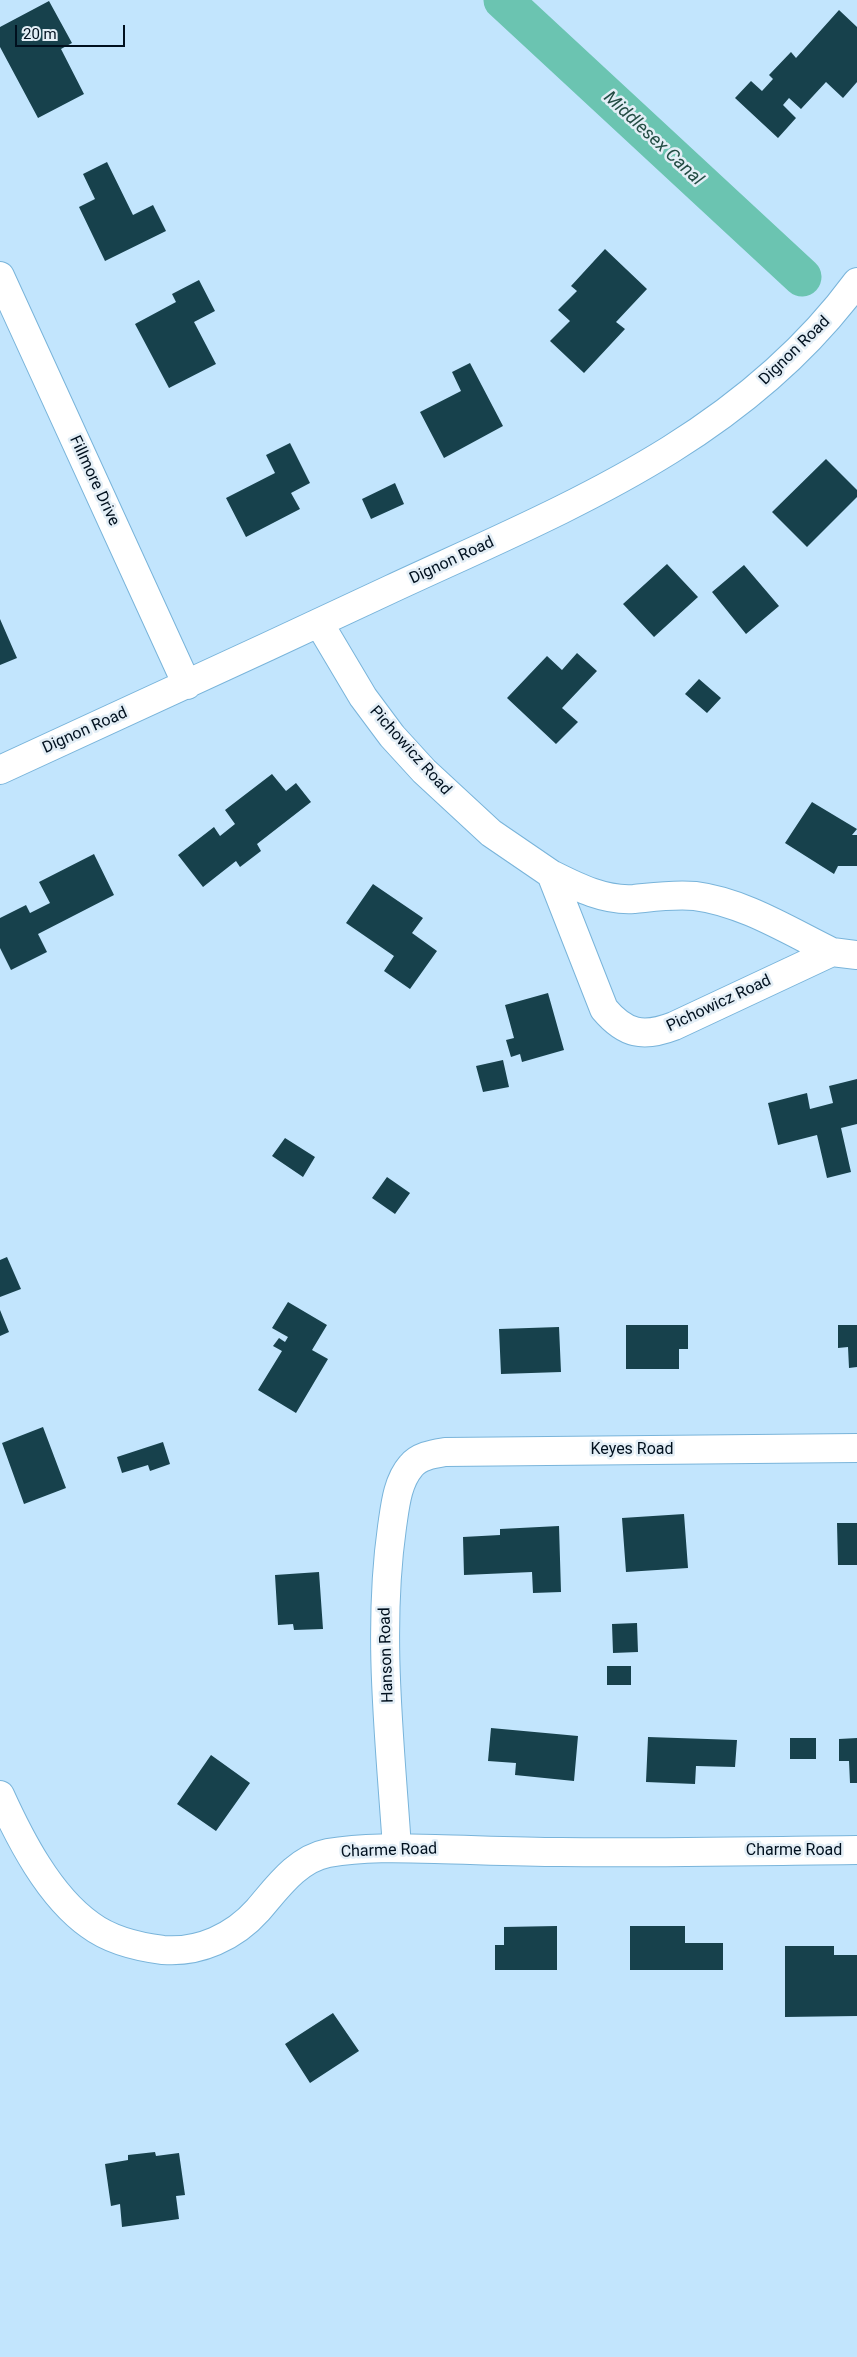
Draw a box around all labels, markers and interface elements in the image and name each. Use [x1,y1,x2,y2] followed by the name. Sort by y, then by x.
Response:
[18,15,128,47] scale bar
[23,25,57,43] text: 20 m
[599,87,707,191] water label: Middlesex Canal
[756,313,834,389] street label: Dignon Road
[65,433,123,529] street label: Fillmore Drive
[407,533,497,589] street label: Dignon Road
[365,703,455,799] street label: Pichowicz Road
[40,704,130,758] street label: Dignon Road
[664,971,774,1037] street label: Pichowicz Road
[590,1440,674,1460] street label: Keyes Road
[376,1607,398,1703] street label: Hanson Road
[340,1840,438,1862] street label: Charme Road
[746,1841,842,1861] street label: Charme Road

